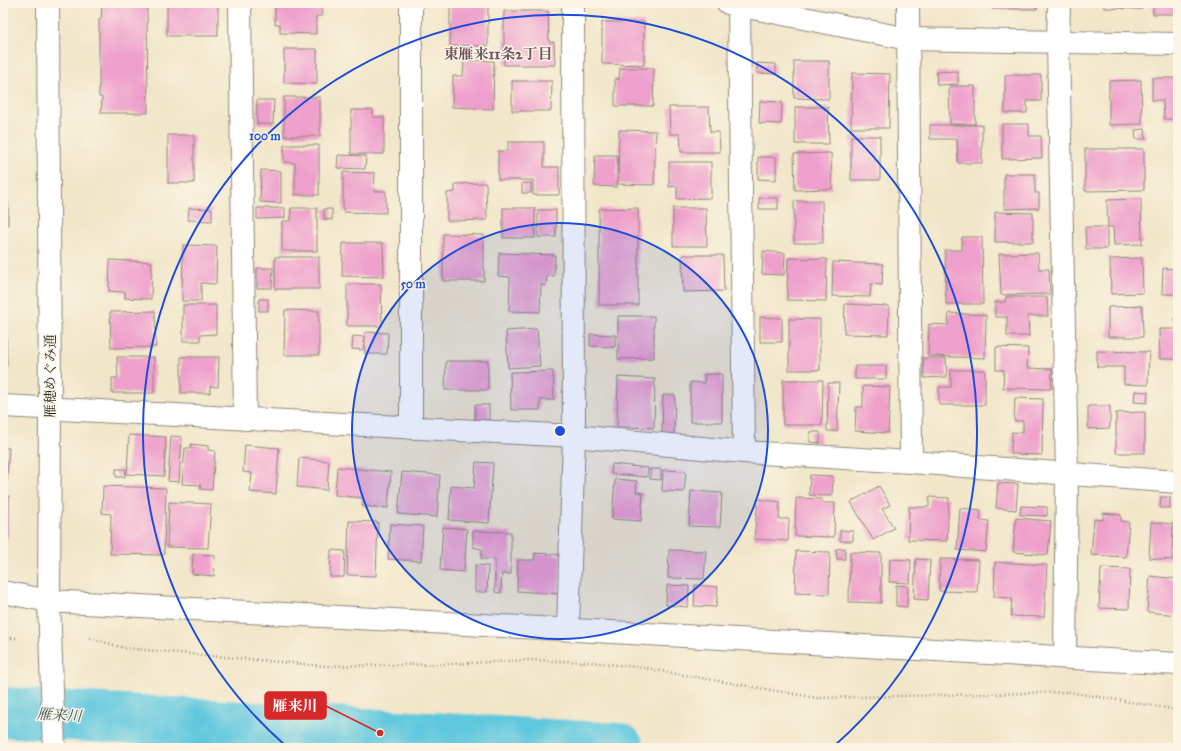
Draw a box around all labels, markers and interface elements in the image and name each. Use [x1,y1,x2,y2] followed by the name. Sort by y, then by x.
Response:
[443,45,553,63] district label: 東雁来11条2丁目
[249,129,282,143] text: 100 m
[400,277,427,291] text: 50 m
[42,334,59,418] street label: 雁穂めぐみ通
[553,424,567,438] centre of rings
[265,692,326,719] callout: 雁来川
[272,697,318,715] text: 雁来川
[36,705,84,725] water label: 雁来川

